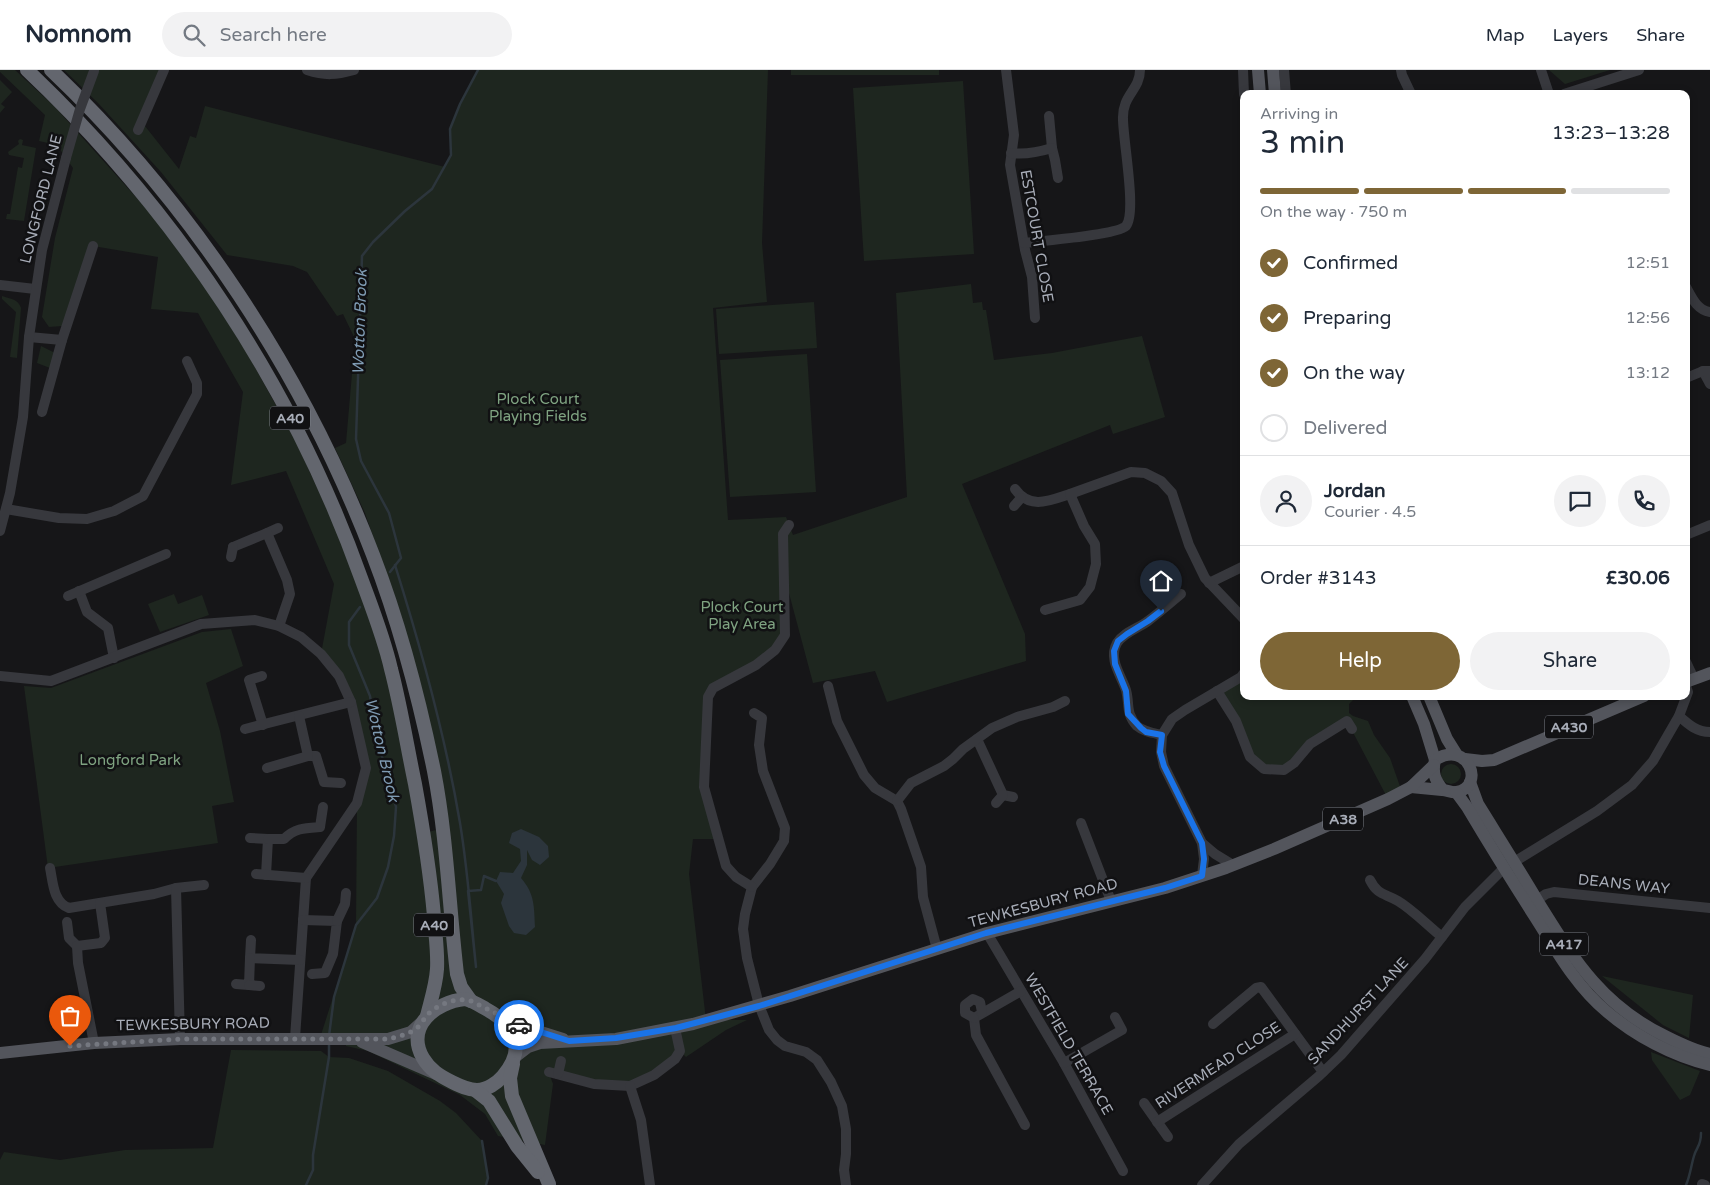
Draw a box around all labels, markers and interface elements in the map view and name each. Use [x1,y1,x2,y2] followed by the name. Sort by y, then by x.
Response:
[162,12,512,57] search box
[25,20,132,49] text: Nomnom
[180,21,208,49] icon: search
[220,24,327,46] text: Search here
[1486,24,1525,46] text: Map
[1553,24,1608,46] text: Layers
[1636,24,1685,46] text: Share
[1260,104,1338,124] text: Arriving in
[1552,122,1670,144] text: 13:23–13:28
[1260,124,1345,162] text: 3 min
[16,133,66,265] street label: LONGFORD LANE
[1016,168,1058,304] street label: ESTCOURT CLOSE
[1260,202,1407,222] text: On the way · 750 m
[1260,249,1288,277] icon: check
[1303,252,1398,274] text: Confirmed
[1626,253,1670,273] text: 12:51
[348,267,372,375] water label: Wotton Brook
[1260,304,1288,332] icon: check
[1303,307,1392,329] text: Preparing
[1626,308,1670,328] text: 12:56
[1260,359,1288,387] icon: check
[1303,362,1405,384] text: On the way
[1626,363,1670,383] text: 13:12
[489,390,587,425] park label: Plock Court Playing Fields
[270,406,310,429] road number: A40
[1303,417,1388,439] text: Delivered
[1260,475,1312,527] button: person
[1554,475,1606,527] button: chat
[1618,475,1670,527] button: phone
[1324,480,1386,502] text: Jordan
[1324,502,1416,522] text: Courier · 4.5
[1140,560,1182,611] pin
[1147,567,1175,595] icon: home
[1260,567,1377,589] text: Order #3143
[1606,567,1670,589] text: £30.06
[701,598,784,633] park label: Plock Court Play Area
[1260,632,1460,690] button: Help
[1470,632,1670,690] button: Share
[360,696,404,805] water label: Wotton Brook
[1545,716,1593,739] road number: A430
[79,751,181,769] park label: Longford Park
[1323,808,1363,831] road number: A38
[1577,870,1671,898] street label: DEANS WAY
[966,874,1120,932] street label: TEWKESBURY ROAD
[414,914,454,936] road number: A40
[1540,932,1588,956] road number: A417
[1304,954,1412,1068] street label: SANDHURST LANE
[1021,970,1117,1118] street label: WESTFIELD TERRACE
[49,995,91,1046] pin
[494,1000,544,1050] courier
[56,1002,84,1030] icon: bag
[505,1011,533,1039] icon: car
[116,1014,270,1034] street label: TEWKESBURY ROAD
[1152,1018,1284,1112] street label: RIVERMEAD CLOSE

